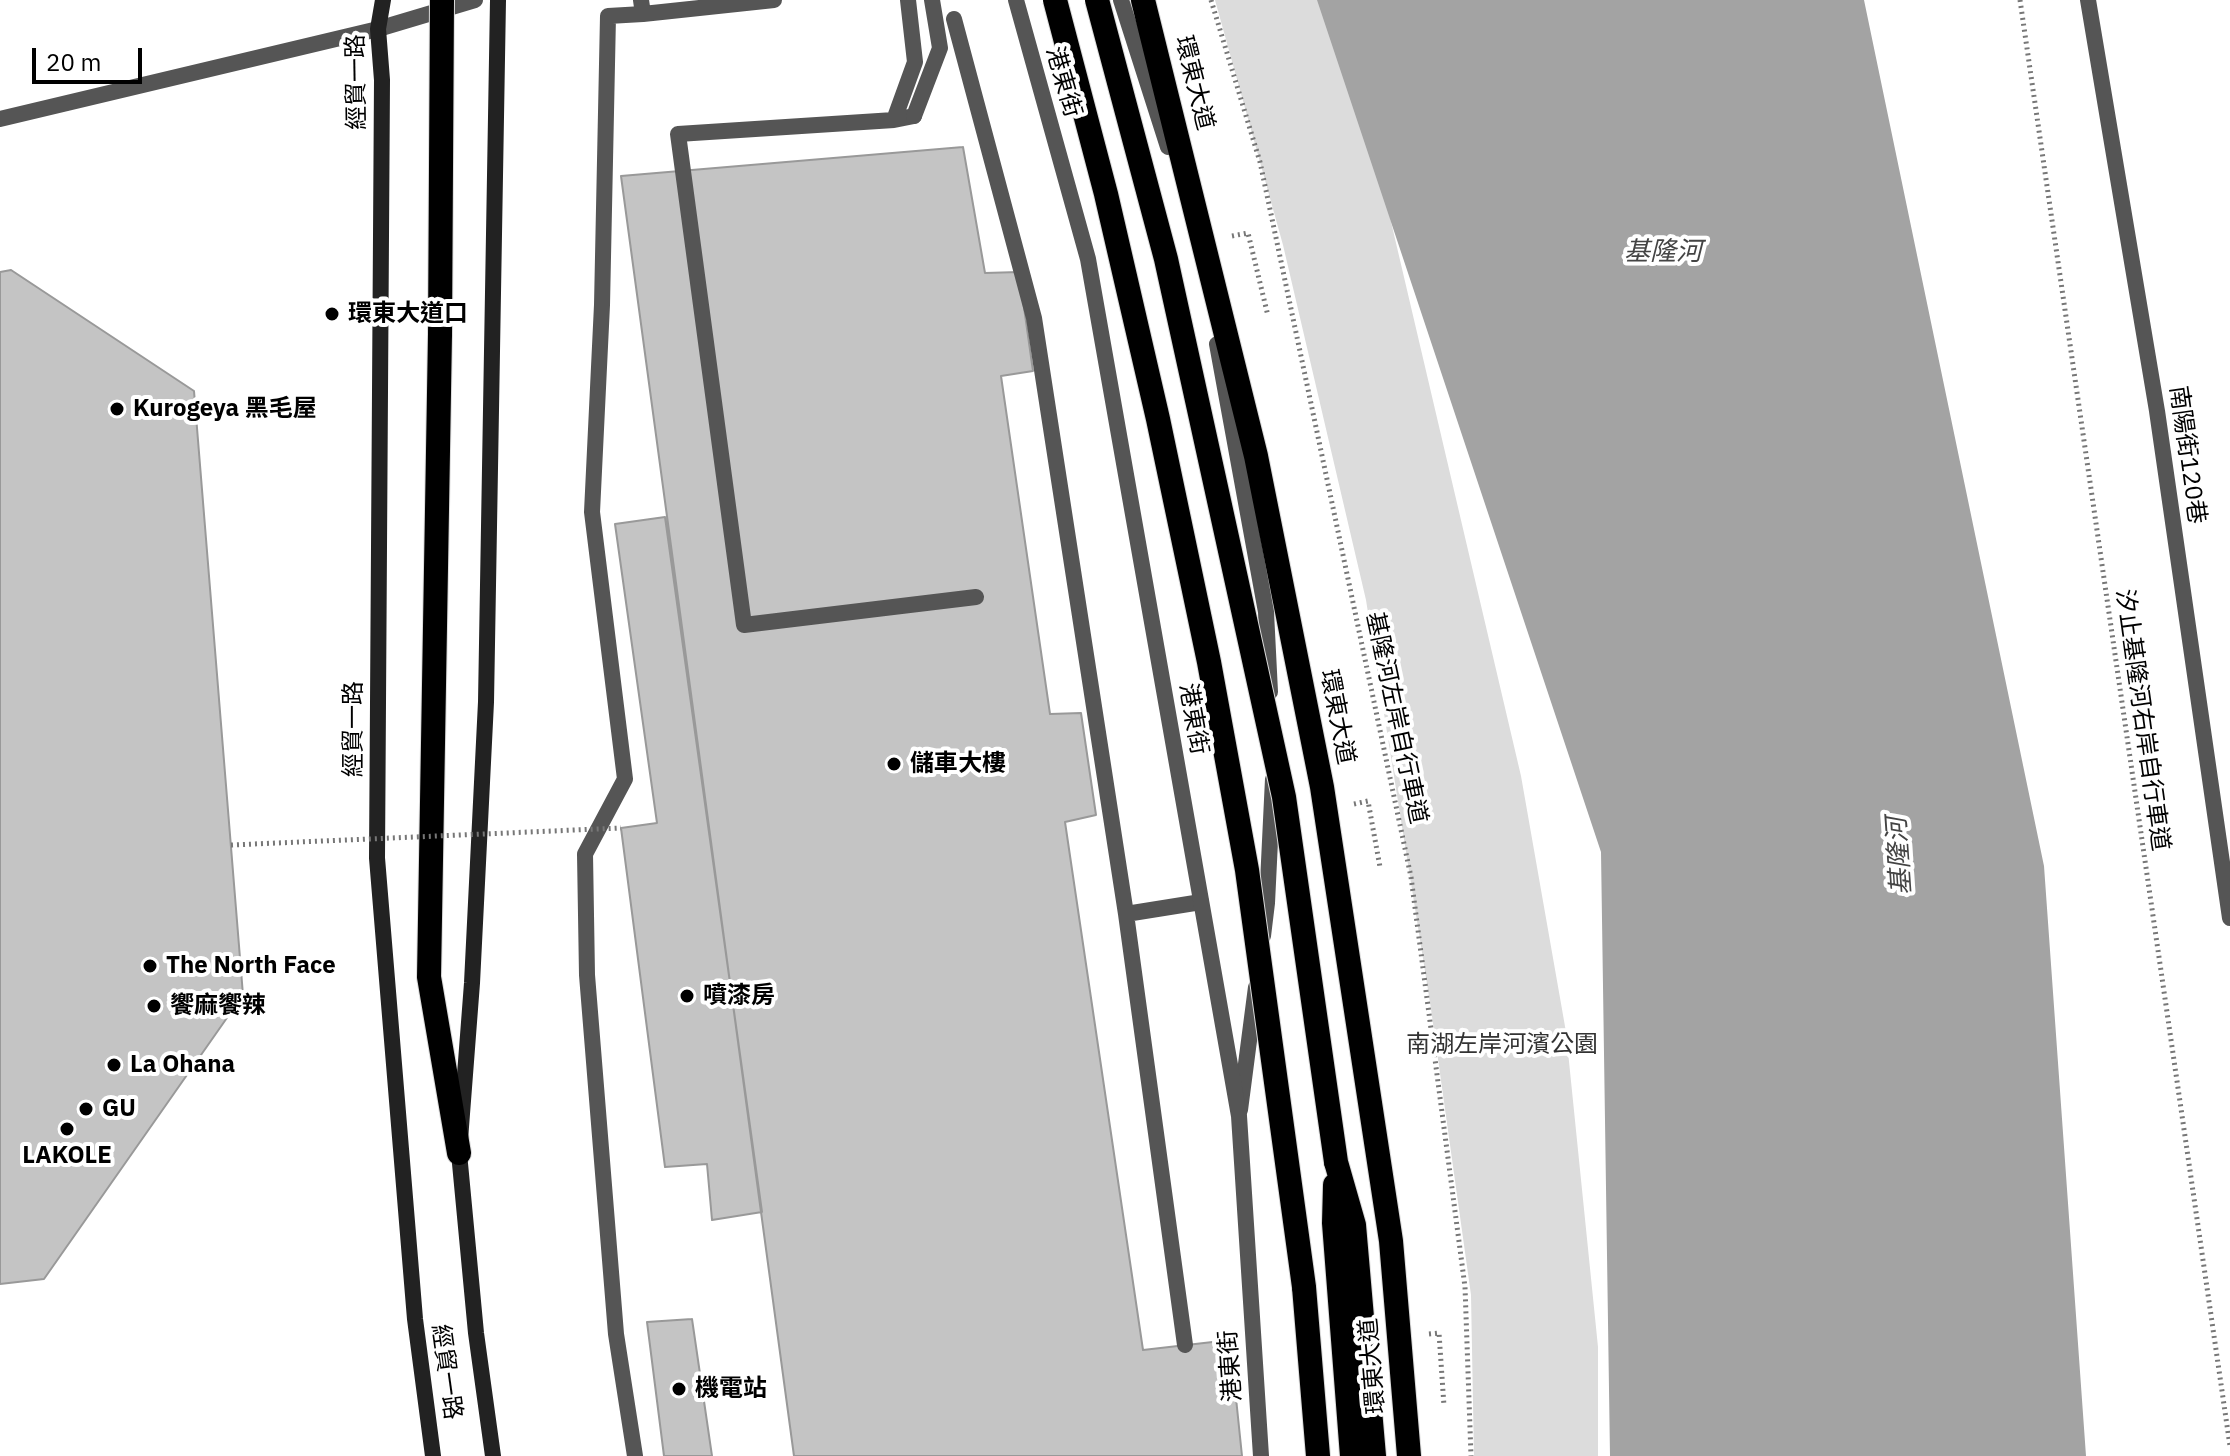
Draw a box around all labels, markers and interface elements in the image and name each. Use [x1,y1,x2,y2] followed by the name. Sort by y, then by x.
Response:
[36,32,146,82] scale bar
[1168,33,1220,133] street label: 環東大道
[342,34,372,130] street label: 經貿一路
[1039,43,1087,121] street label: 港東街
[46,46,101,78] text: 20 m
[1624,236,1702,268] water label: 基隆河
[348,300,468,328] place label: 環東大道口
[323,305,341,323] marker: 環東大道口
[2163,384,2211,526] street label: 南陽街120巷
[133,395,317,423] place label: Kurogeya 黑毛屋
[108,400,126,418] marker: Kurogeya 黑毛屋
[2109,587,2175,853] street label: 汐止基隆河右岸自行車道
[1359,609,1433,827] street label: 基隆河左岸自行車道
[1314,667,1360,767] street label: 環東大道
[340,681,368,777] street label: 經貿一路
[1173,681,1213,757] street label: 港東街
[910,750,1006,778] place label: 儲車大樓
[885,755,903,773] marker: 儲車大樓
[1882,816,1918,896] water label: 基隆河
[166,952,336,980] place label: The North Face
[141,957,159,975] marker: The North Face
[703,982,775,1010] place label: 噴漆房
[678,987,696,1005] marker: 噴漆房
[170,992,266,1020] place label: 饗麻饗辣
[145,997,163,1015] marker: 饗麻饗辣
[1406,1031,1598,1059] park label: 南湖左岸河濱公園
[130,1051,235,1079] place label: La Ohana
[105,1056,123,1074] marker: La Ohana
[102,1095,136,1123] place label: GU
[77,1100,95,1118] marker: GU
[58,1120,76,1138] marker: LAKOLE
[22,1142,112,1170] place label: LAKOLE
[1354,1317,1392,1415] street label: 環東大道
[425,1322,467,1422] street label: 經貿一路
[1214,1329,1248,1403] street label: 港東街
[695,1375,767,1403] place label: 機電站
[670,1380,688,1398] marker: 機電站

